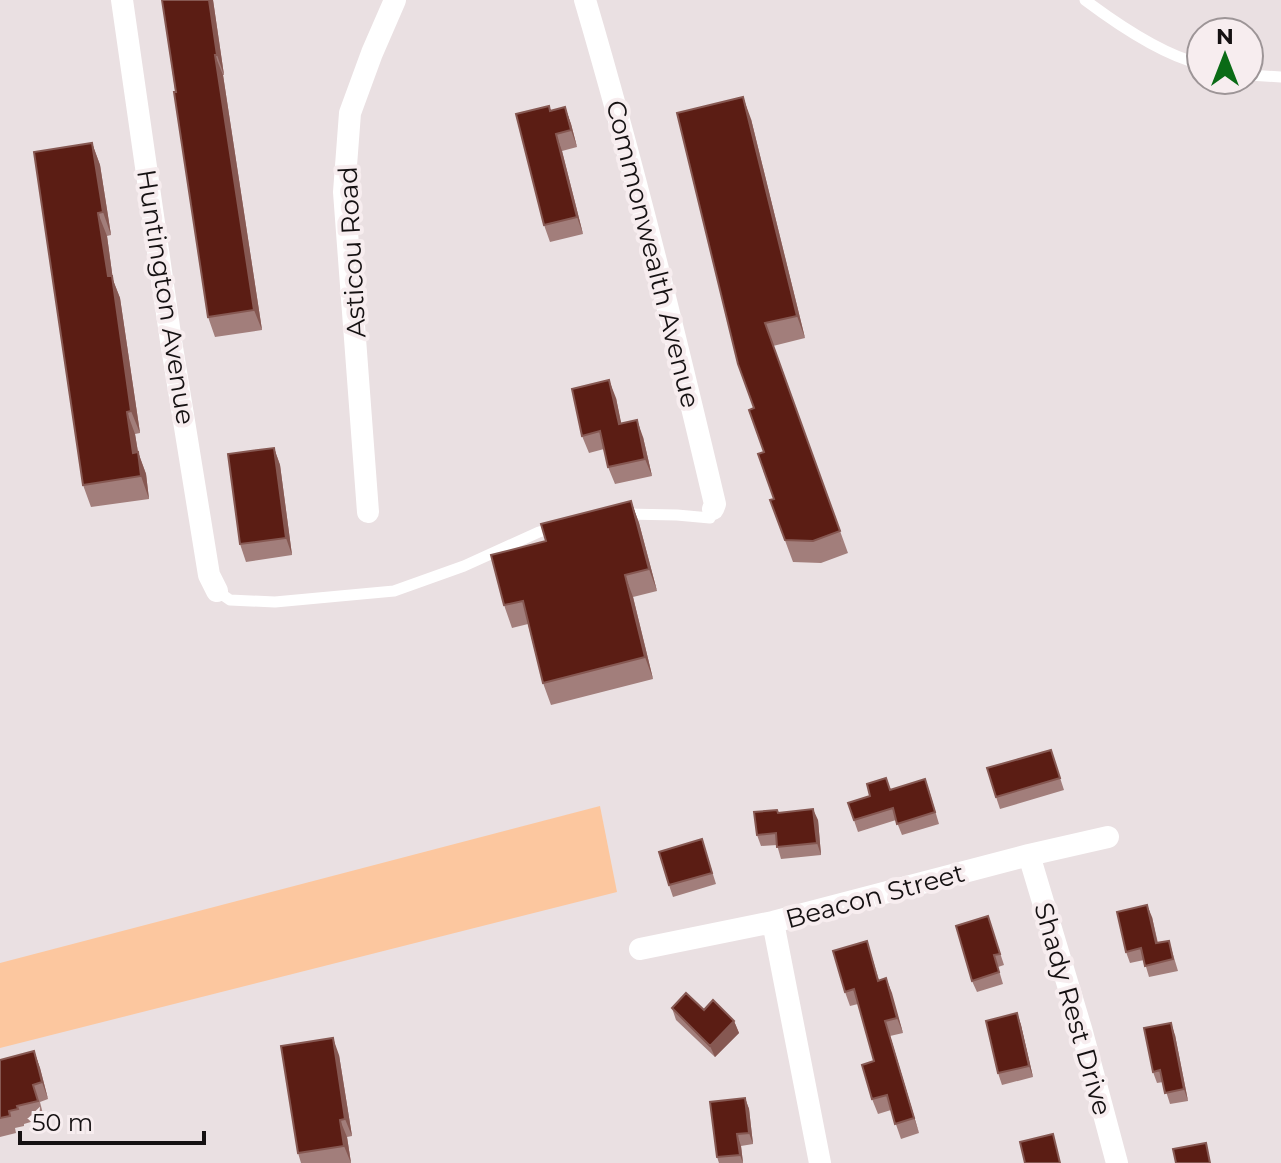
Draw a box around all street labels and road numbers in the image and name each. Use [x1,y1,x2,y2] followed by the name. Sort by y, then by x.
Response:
[599,97,707,411] street label: Commonwealth Avenue
[332,165,372,339] street label: Asticou Road
[130,167,202,427] street label: Huntington Avenue
[782,857,968,935] street label: Beacon Street
[1027,899,1119,1119] street label: Shady Rest Drive

